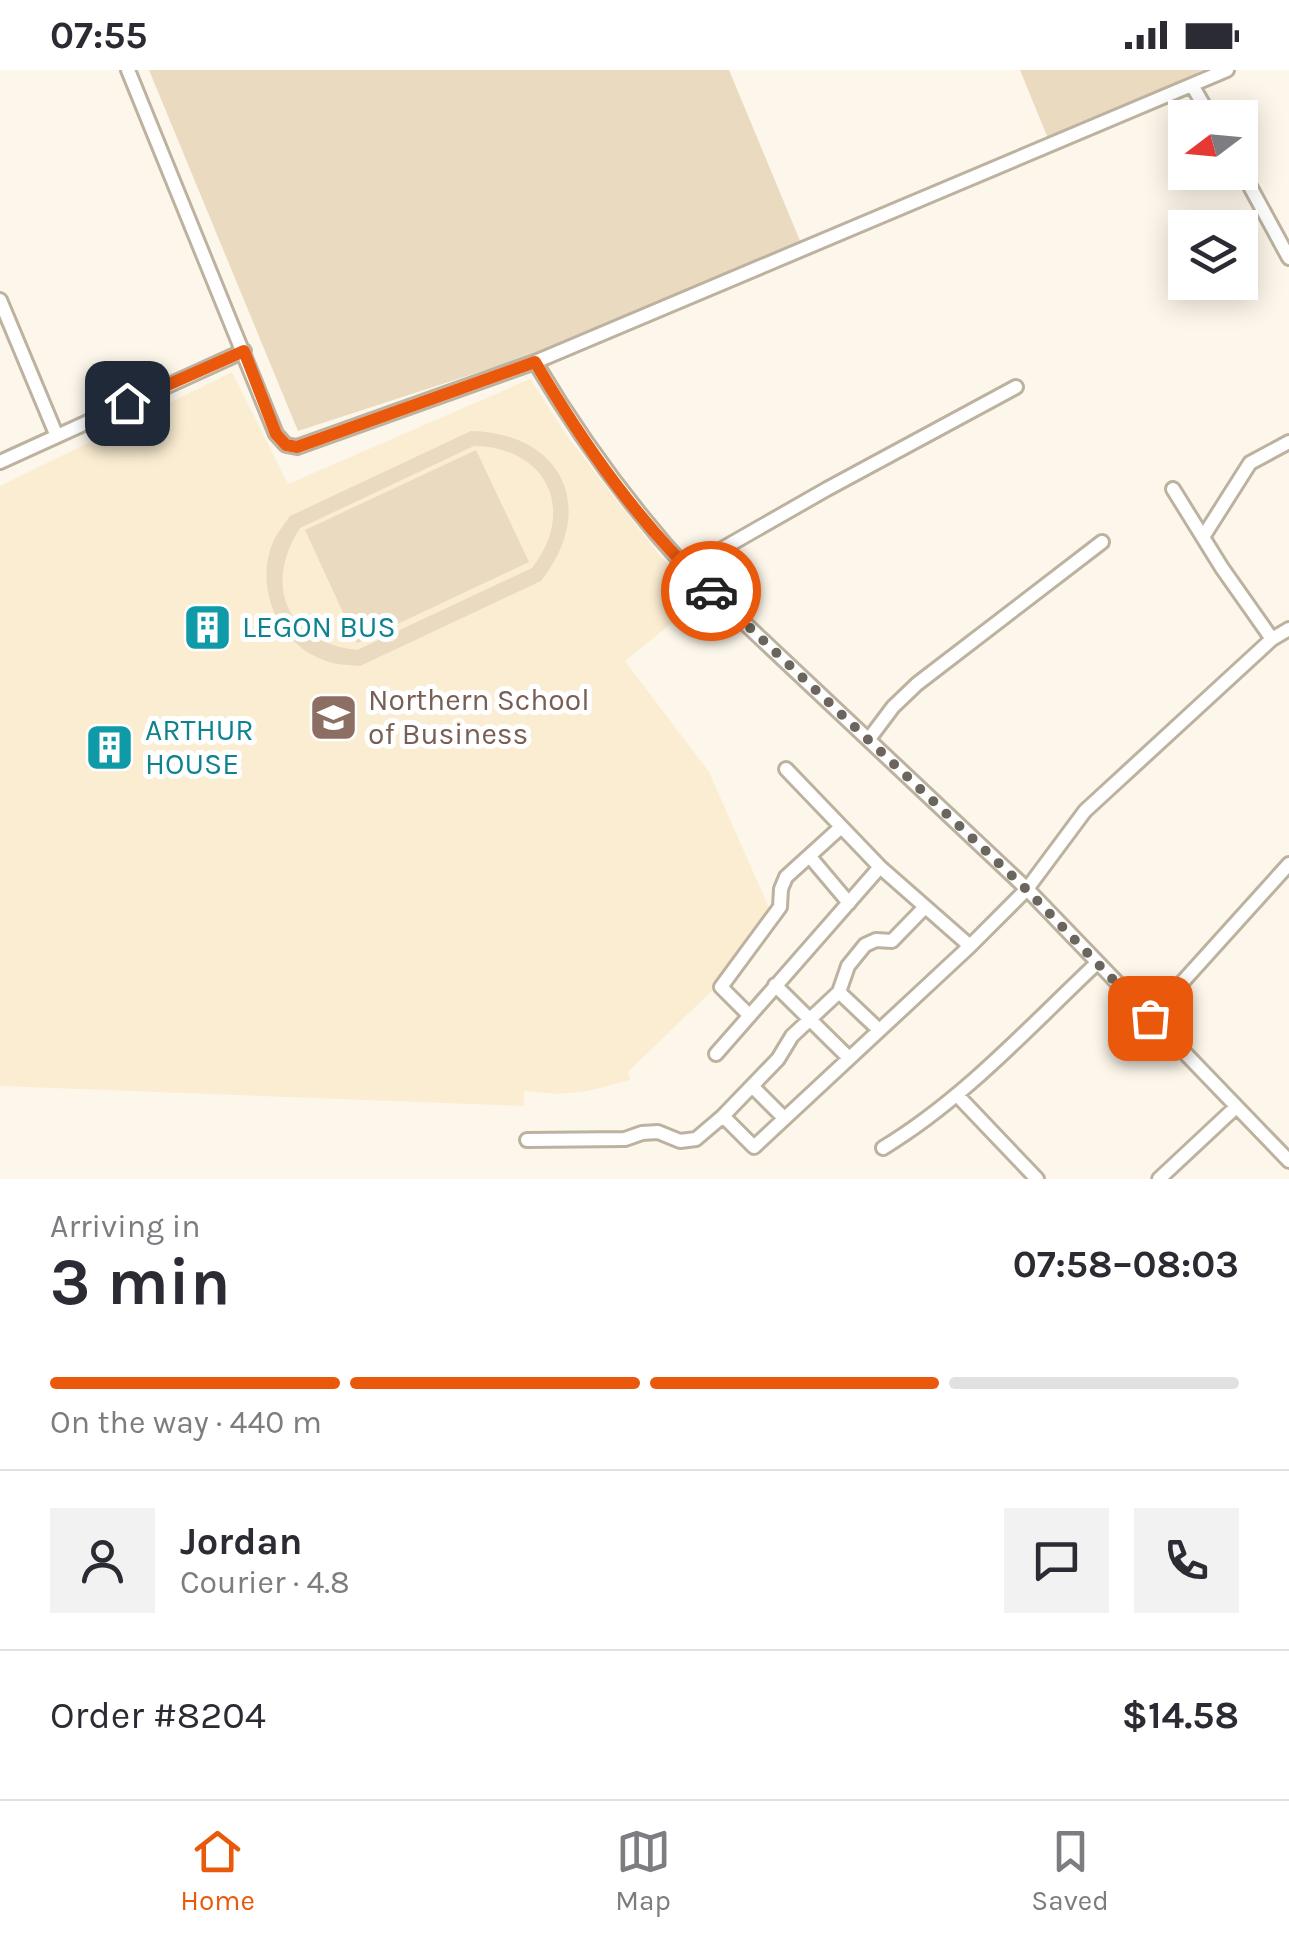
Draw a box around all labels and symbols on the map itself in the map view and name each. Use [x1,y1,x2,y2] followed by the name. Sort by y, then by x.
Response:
[1168,100,1258,190] north arrow
[85,361,170,446] pin
[661,541,761,641] courier
[181,601,233,653] building icon: LEGON BUS
[242,609,396,645] place label: LEGON BUS
[368,682,590,752] place label: Northern School of Business
[307,691,359,743] school or university icon: Northern School of Business
[145,712,254,782] place label: ARTHUR HOUSE
[84,721,136,773] building icon: ARTHUR HOUSE
[1108,976,1193,1061] pin

